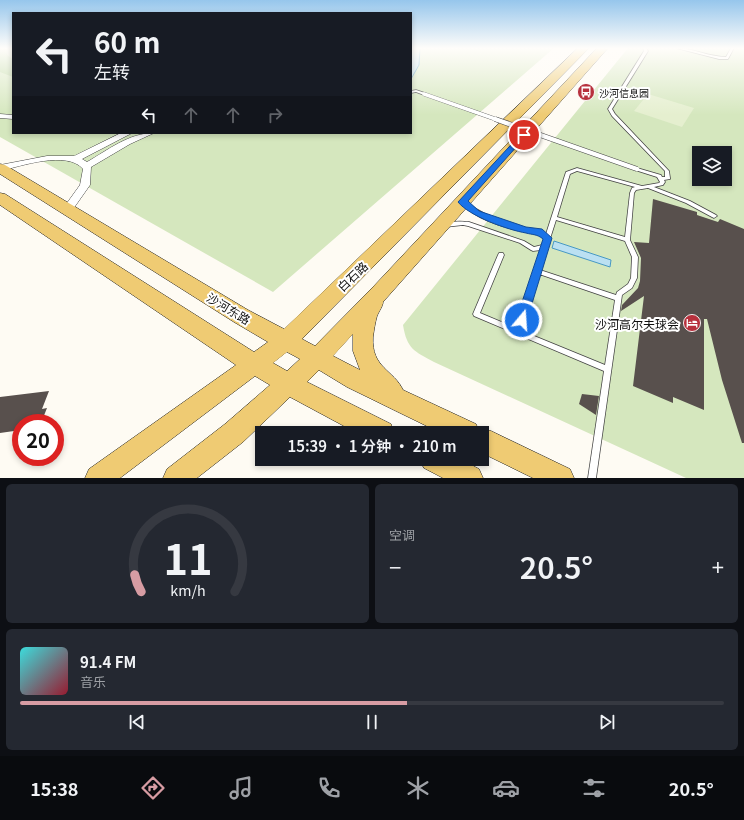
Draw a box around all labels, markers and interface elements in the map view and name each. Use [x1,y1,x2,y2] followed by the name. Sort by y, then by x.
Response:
[94,21,160,61] text: 60 m
[28,28,80,80] icon: left
[94,58,130,84] text: 左转
[576,82,596,102] bus stop icon: 沙河信息园
[599,85,649,100] place label: 沙河信息园
[138,104,160,126] icon: left
[180,104,202,126] icon: ahead
[222,104,244,126] icon: ahead
[264,104,286,126] icon: right
[507,118,541,152] pin
[513,124,535,146] icon: arrive
[692,146,732,186] map controls
[692,146,732,186] button: layers
[333,257,371,295] street label: 白石路
[204,288,254,328] street label: 沙河东路
[501,299,543,341] position arrow
[682,313,702,333] hotel icon: 沙河高尔夫球会
[595,315,679,332] place label: 沙河高尔夫球会
[12,414,64,466] speed limit sign: 20
[288,435,456,456] text: 15:39 · 1 分钟 · 210 m
[389,525,415,544] text: 空调
[163,526,212,586] text: 11
[520,544,593,588] text: 20.5°
[389,550,401,582] text: −
[712,550,724,582] text: +
[170,578,205,599] text: km/h
[80,651,136,672] text: 91.4 FM
[80,672,106,691] text: 音乐
[126,711,148,733] icon: previous
[361,711,383,733] icon: pause
[596,711,618,733] icon: next
[139,774,167,802] icon: directions
[227,774,255,802] icon: music
[315,774,343,802] icon: phone
[404,774,432,802] icon: climate
[492,774,520,802] icon: car
[580,774,608,802] icon: filters
[30,775,79,801] text: 15:38
[669,775,714,801] text: 20.5°

